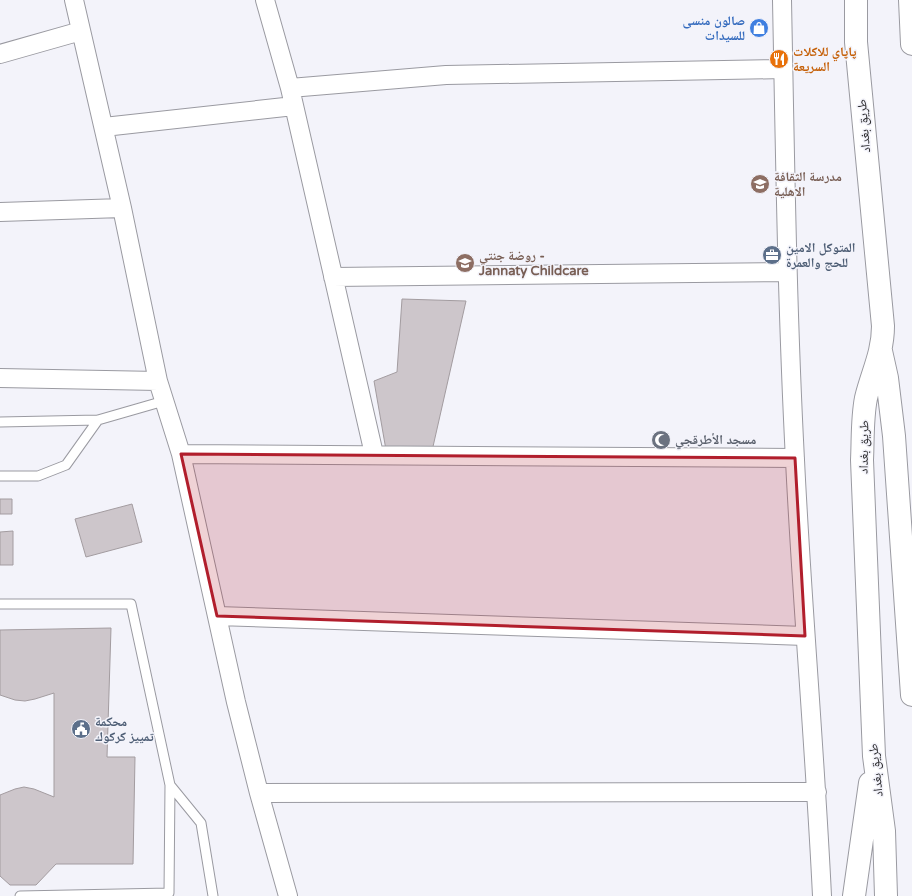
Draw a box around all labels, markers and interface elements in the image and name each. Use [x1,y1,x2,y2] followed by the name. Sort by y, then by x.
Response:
[683,13,745,44] place label: صالون منسى للسيدات
[748,17,770,39] shop icon: صالون منسى للسيدات
[793,44,857,75] place label: پاپاي للاكلات السريعة
[768,48,790,70] restaurant icon: پاپاي للاكلات السريعة
[854,99,874,153] street label: طريق بغداد
[774,169,842,200] place label: مدرسة الثقافة الاهلية
[749,173,771,195] school or university icon: مدرسة الثقافة الاهلية
[786,240,855,271] place label: المتوكل الامين للحج والعمرة
[761,244,783,266] office icon: المتوكل الامين للحج والعمرة
[478,248,589,279] place label: روضة جنتي - Jannaty Childcare
[454,252,476,274] school or university icon: روضة جنتي - Jannaty Childcare
[856,420,872,474] street label: طريق بغداد
[650,429,672,451] mosque icon: مسجد الأطرقجي
[675,432,756,450] place label: مسجد الأطرقجي
[95,714,154,745] place label: محكمة تمييز كركوك
[70,718,92,740] public building icon: محكمة تمييز كركوك
[865,742,887,798] street label: طريق بغداد

